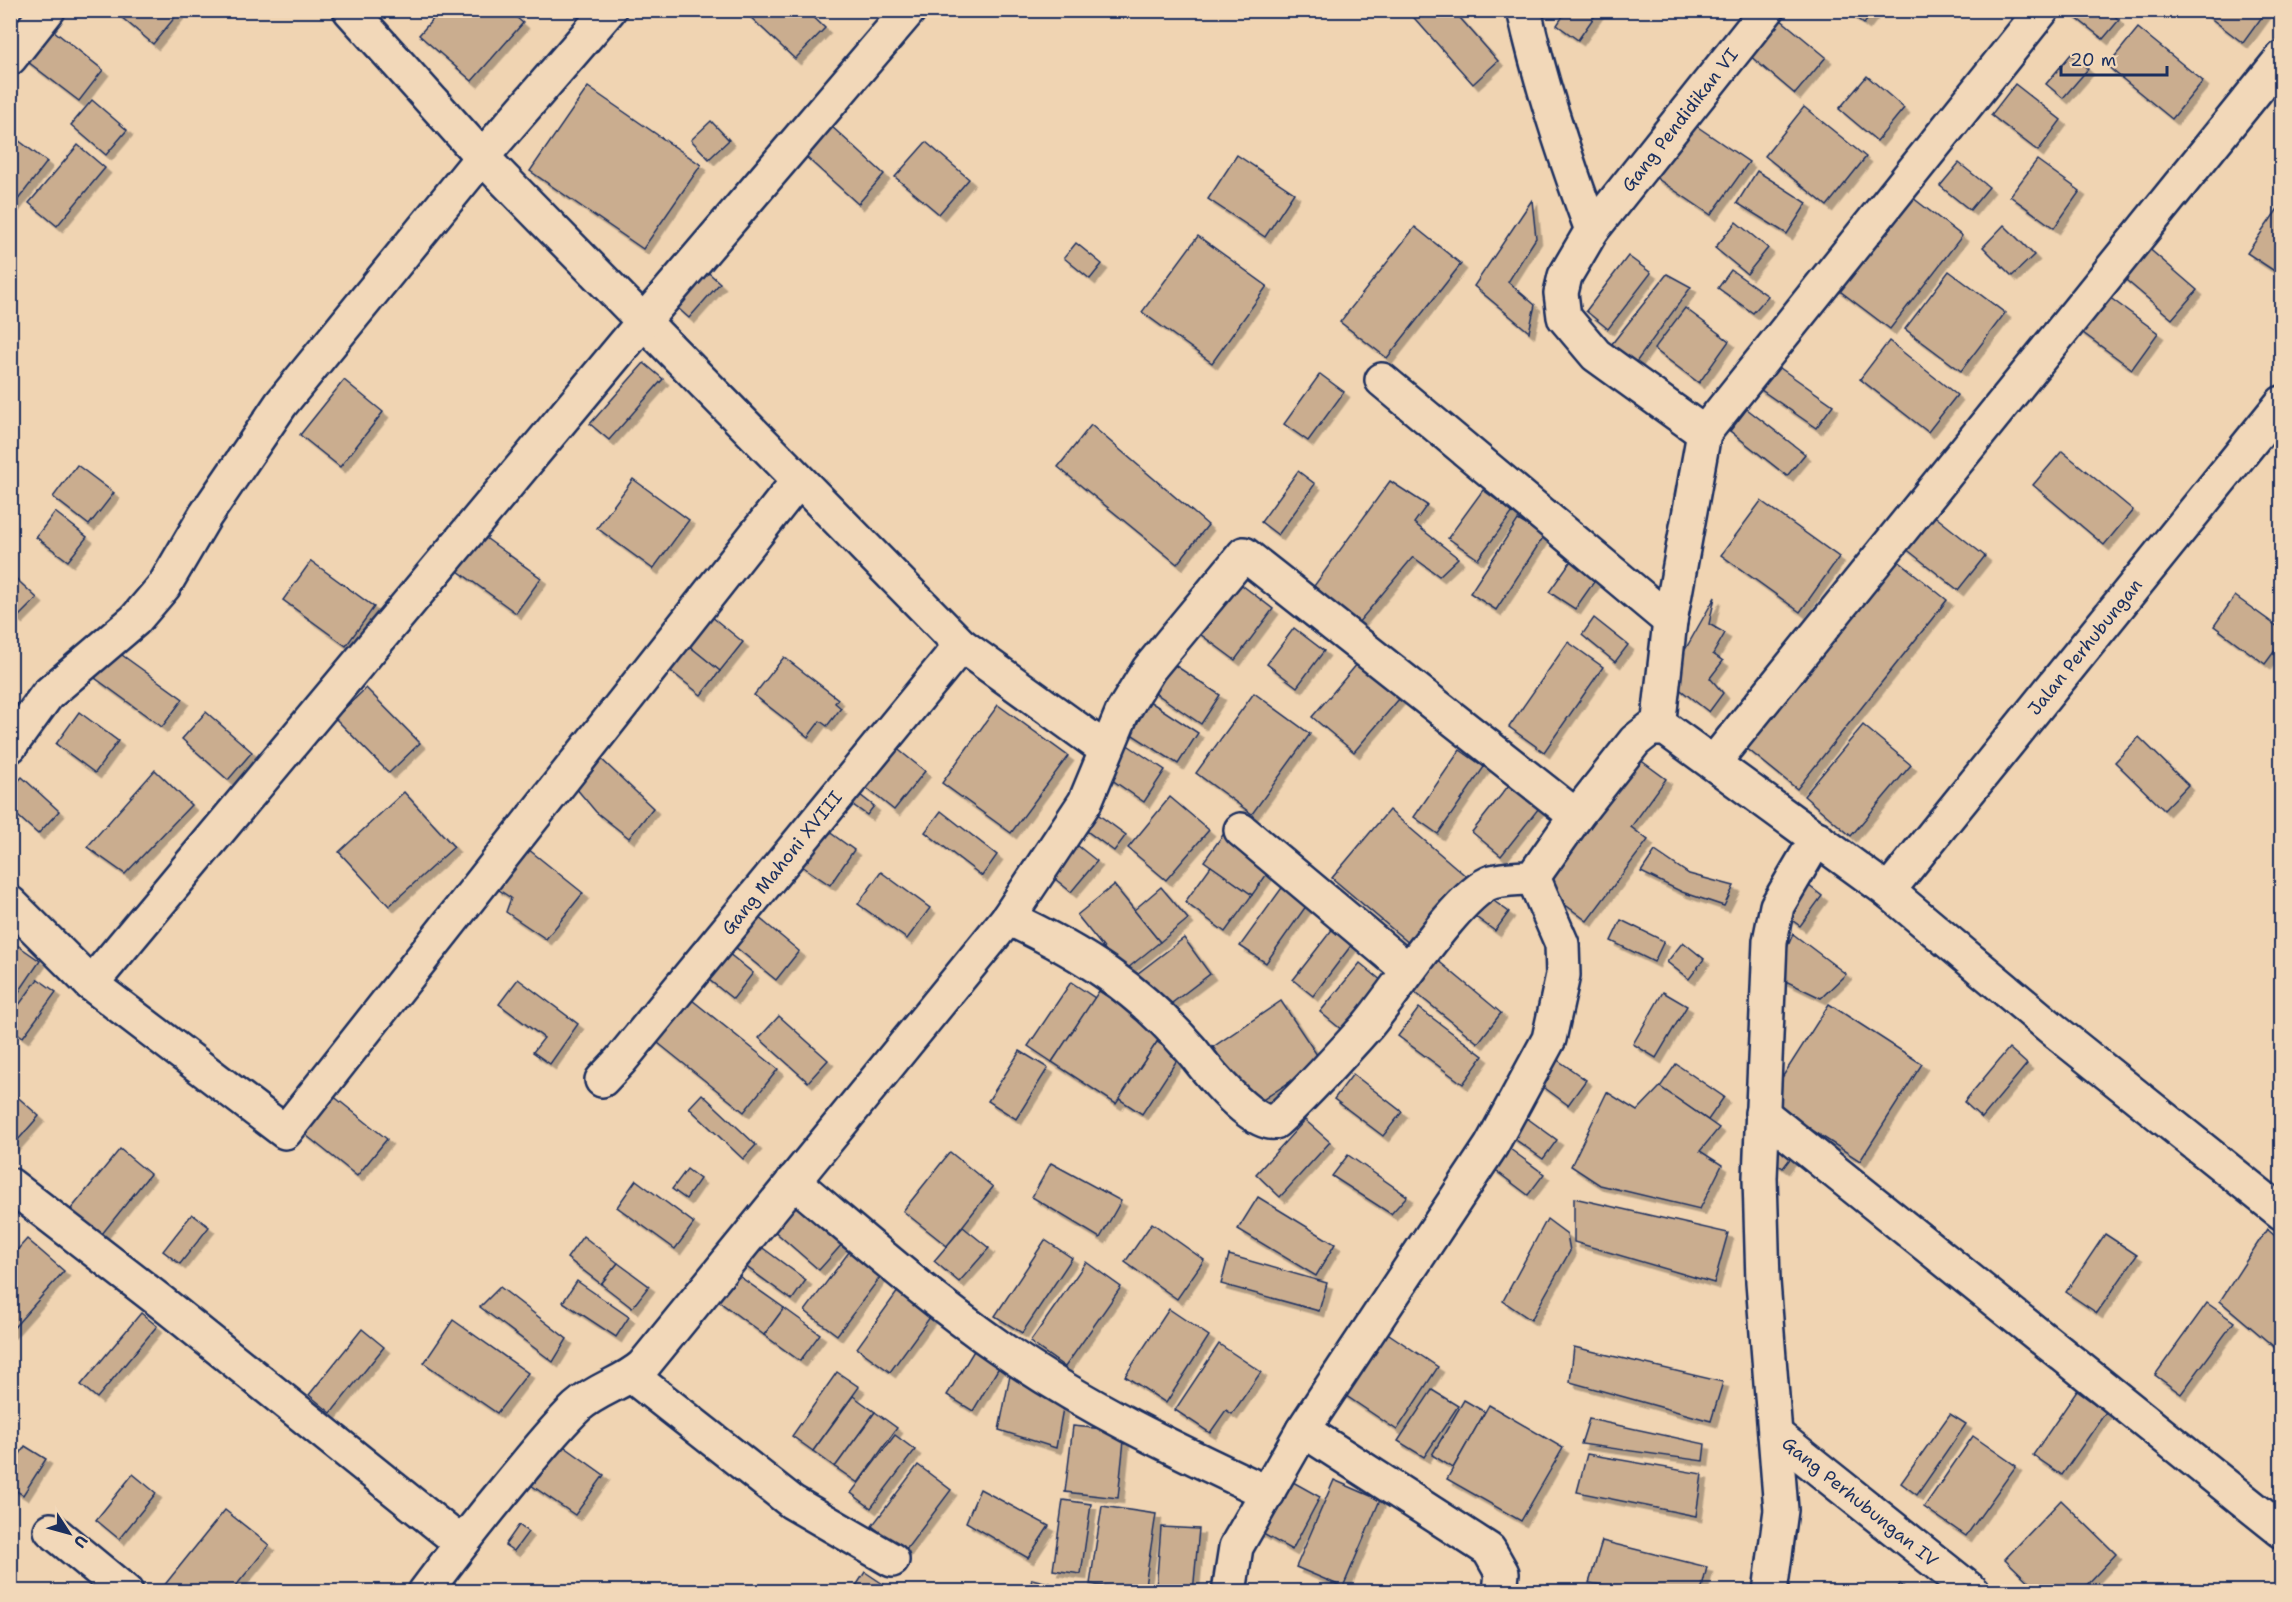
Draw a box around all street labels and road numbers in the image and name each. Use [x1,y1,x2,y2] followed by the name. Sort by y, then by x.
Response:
[1616,43,1744,197] street label: Gang Pendidikan VI
[2022,574,2148,720] street label: Jalan Perhubungan
[716,786,848,940] street label: Gang Mahoni XVIII
[1777,1432,1943,1572] street label: Gang Perhubungan IV

